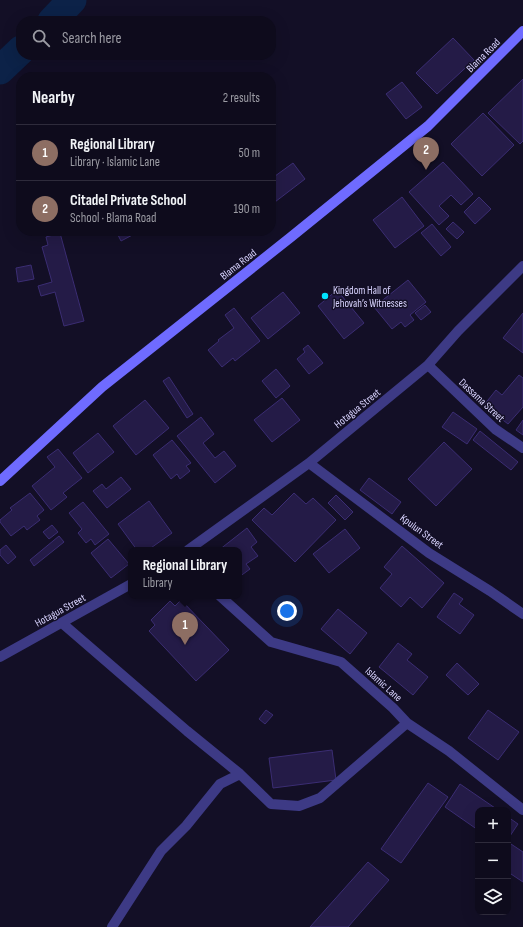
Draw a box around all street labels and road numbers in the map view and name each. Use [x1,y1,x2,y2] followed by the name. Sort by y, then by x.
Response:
[464,35,503,75] street label: Blama Road
[218,246,259,283] street label: Blama Road
[456,376,508,425] street label: Dassama Street
[332,385,384,431] street label: Hotagua Street
[398,511,446,552] street label: Kpulun Street
[33,591,88,630] street label: Hotagua Street
[363,664,405,704] street label: Islamic Lane

